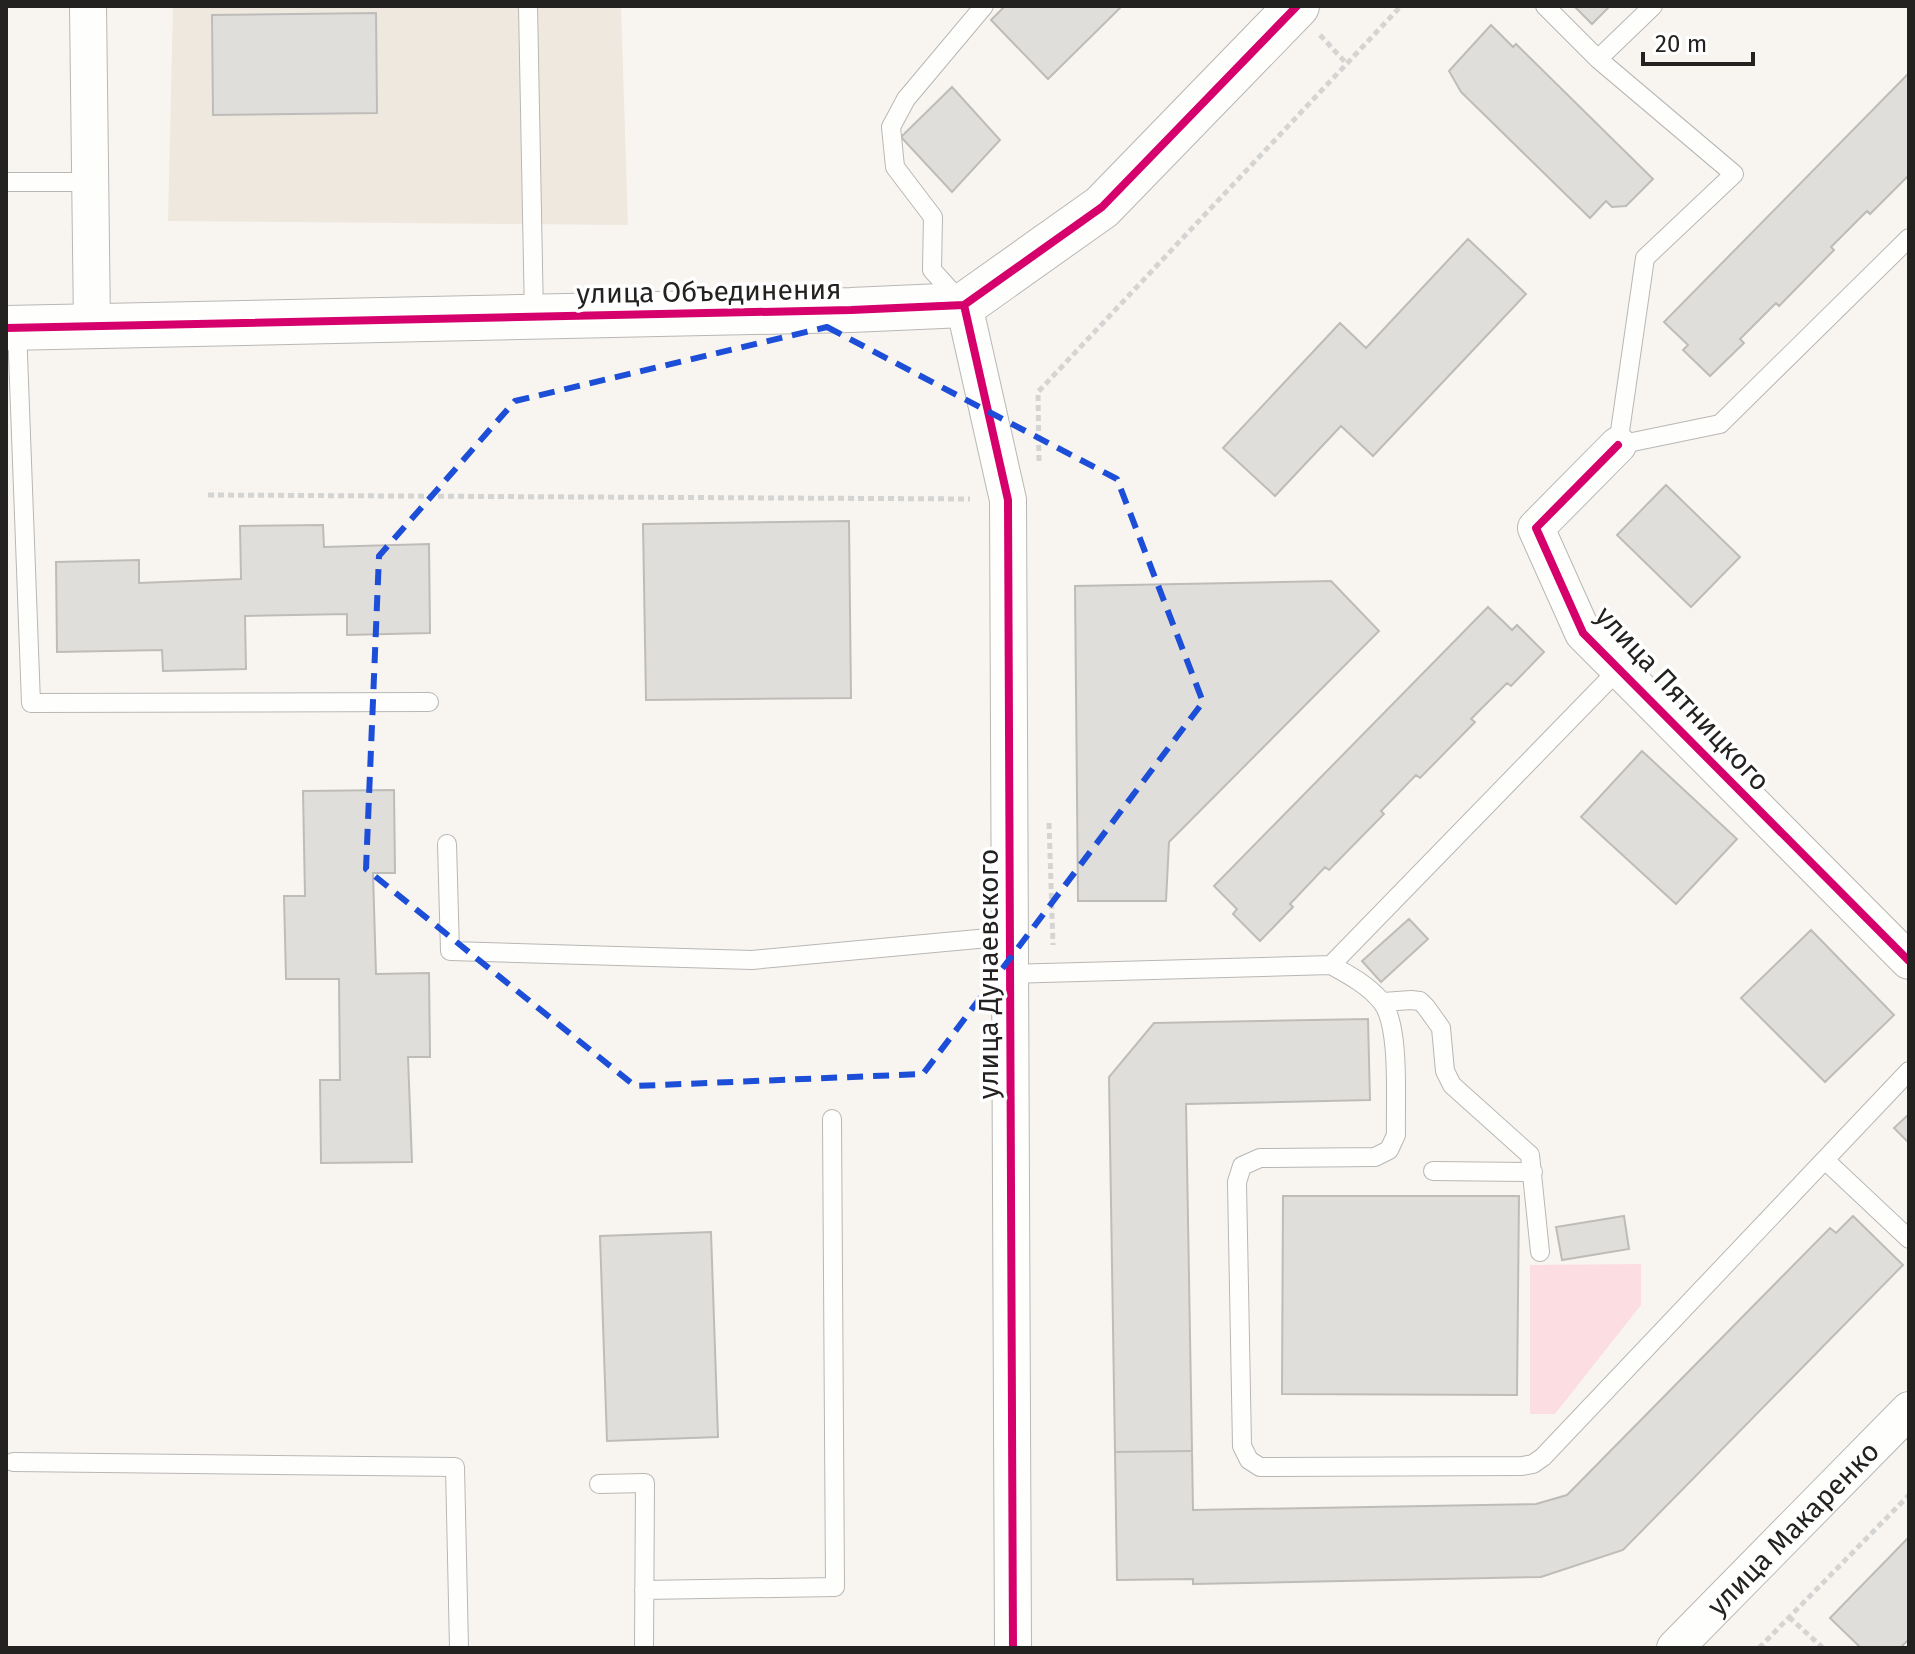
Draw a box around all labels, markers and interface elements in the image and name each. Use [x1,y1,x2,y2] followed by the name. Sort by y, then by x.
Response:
[1643,16,1753,66] scale bar
[1655,30,1707,58] text: 20 m
[576,273,842,310] street label: улица Объединения
[1589,599,1777,798] street label: улица Пятницкого
[972,849,1005,1099] street label: улица Дунаевского
[1700,1435,1886,1622] street label: улица Макаренко

